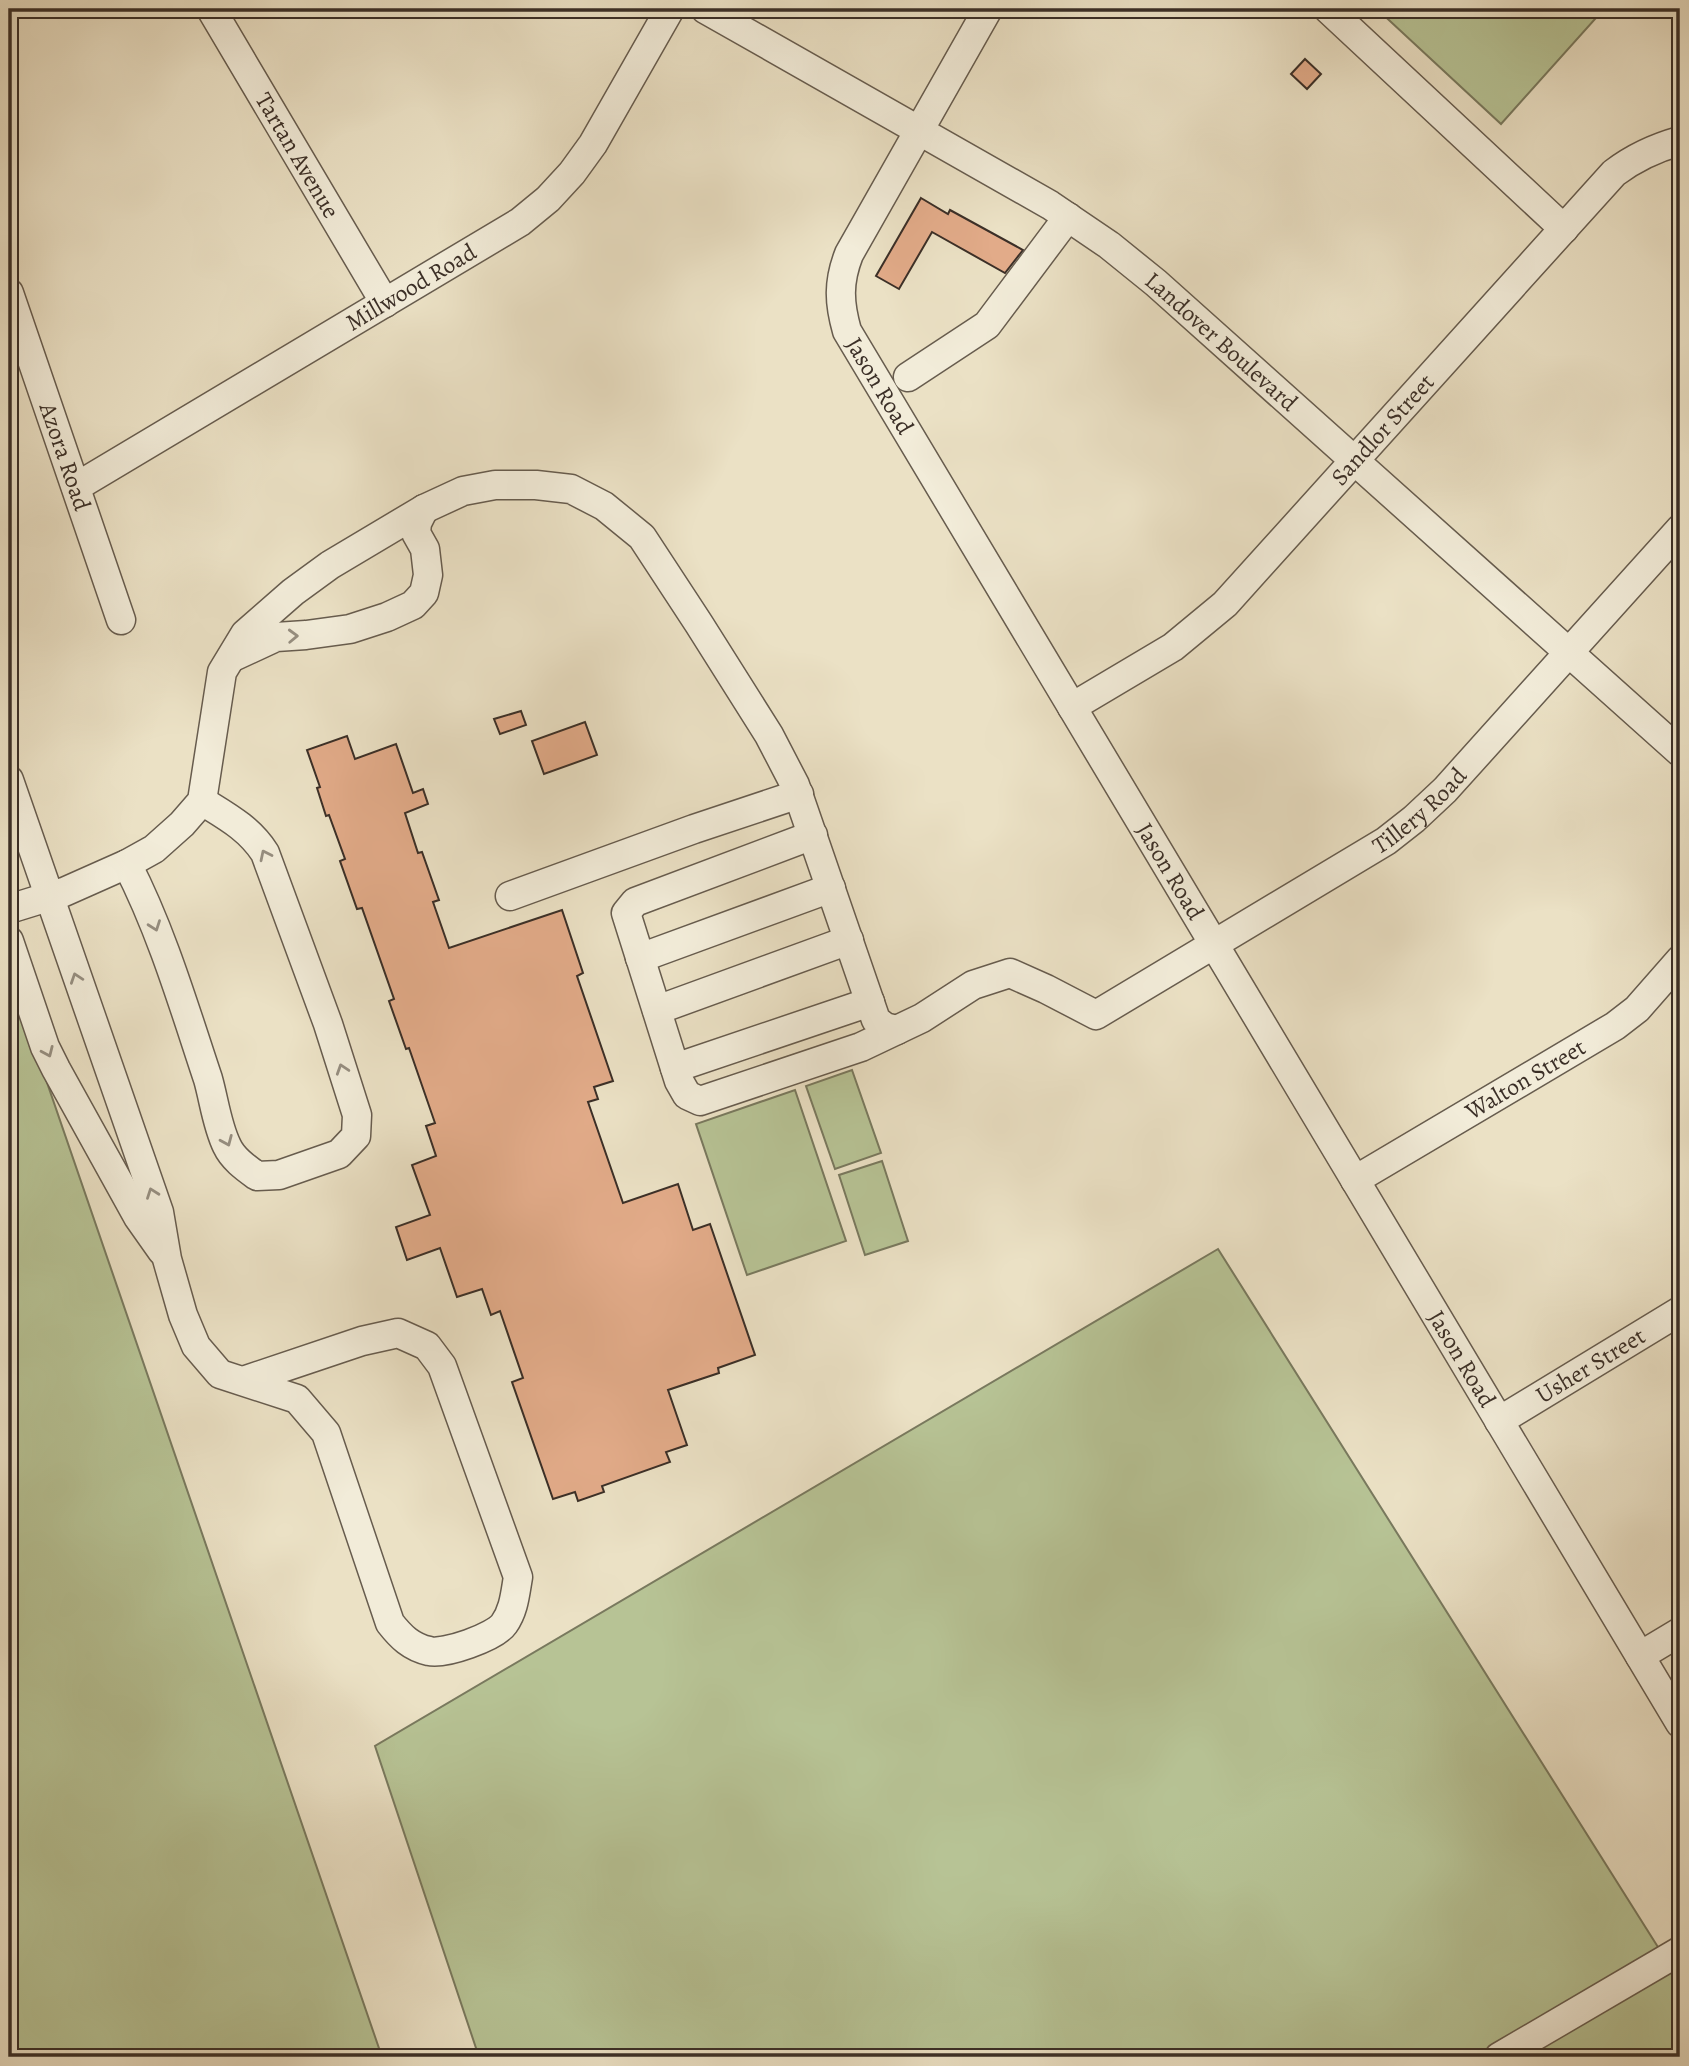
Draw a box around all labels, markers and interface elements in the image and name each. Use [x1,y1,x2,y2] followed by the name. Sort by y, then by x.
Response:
[248,87,347,224] street label: Tartan Avenue
[340,236,482,338] street label: Millwood Road
[1138,264,1305,418] street label: Landover Boulevard
[838,331,921,440] street label: Jason Road
[1324,367,1441,492] street label: Sandlor Street
[31,398,98,515] street label: Azora Road
[288,628,299,643] one-way arrow
[1366,760,1474,862] street label: Tillery Road
[1129,817,1212,926] street label: Jason Road
[259,850,273,862] one-way arrow
[146,920,160,932] one-way arrow
[70,972,84,984] one-way arrow
[1459,1031,1591,1128] street label: Walton Street
[40,1045,54,1057] one-way arrow
[336,1063,350,1075] one-way arrow
[219,1135,233,1147] one-way arrow
[146,1187,160,1199] one-way arrow
[1421,1304,1503,1413] street label: Jason Road
[1530,1320,1651,1411] street label: Usher Street

